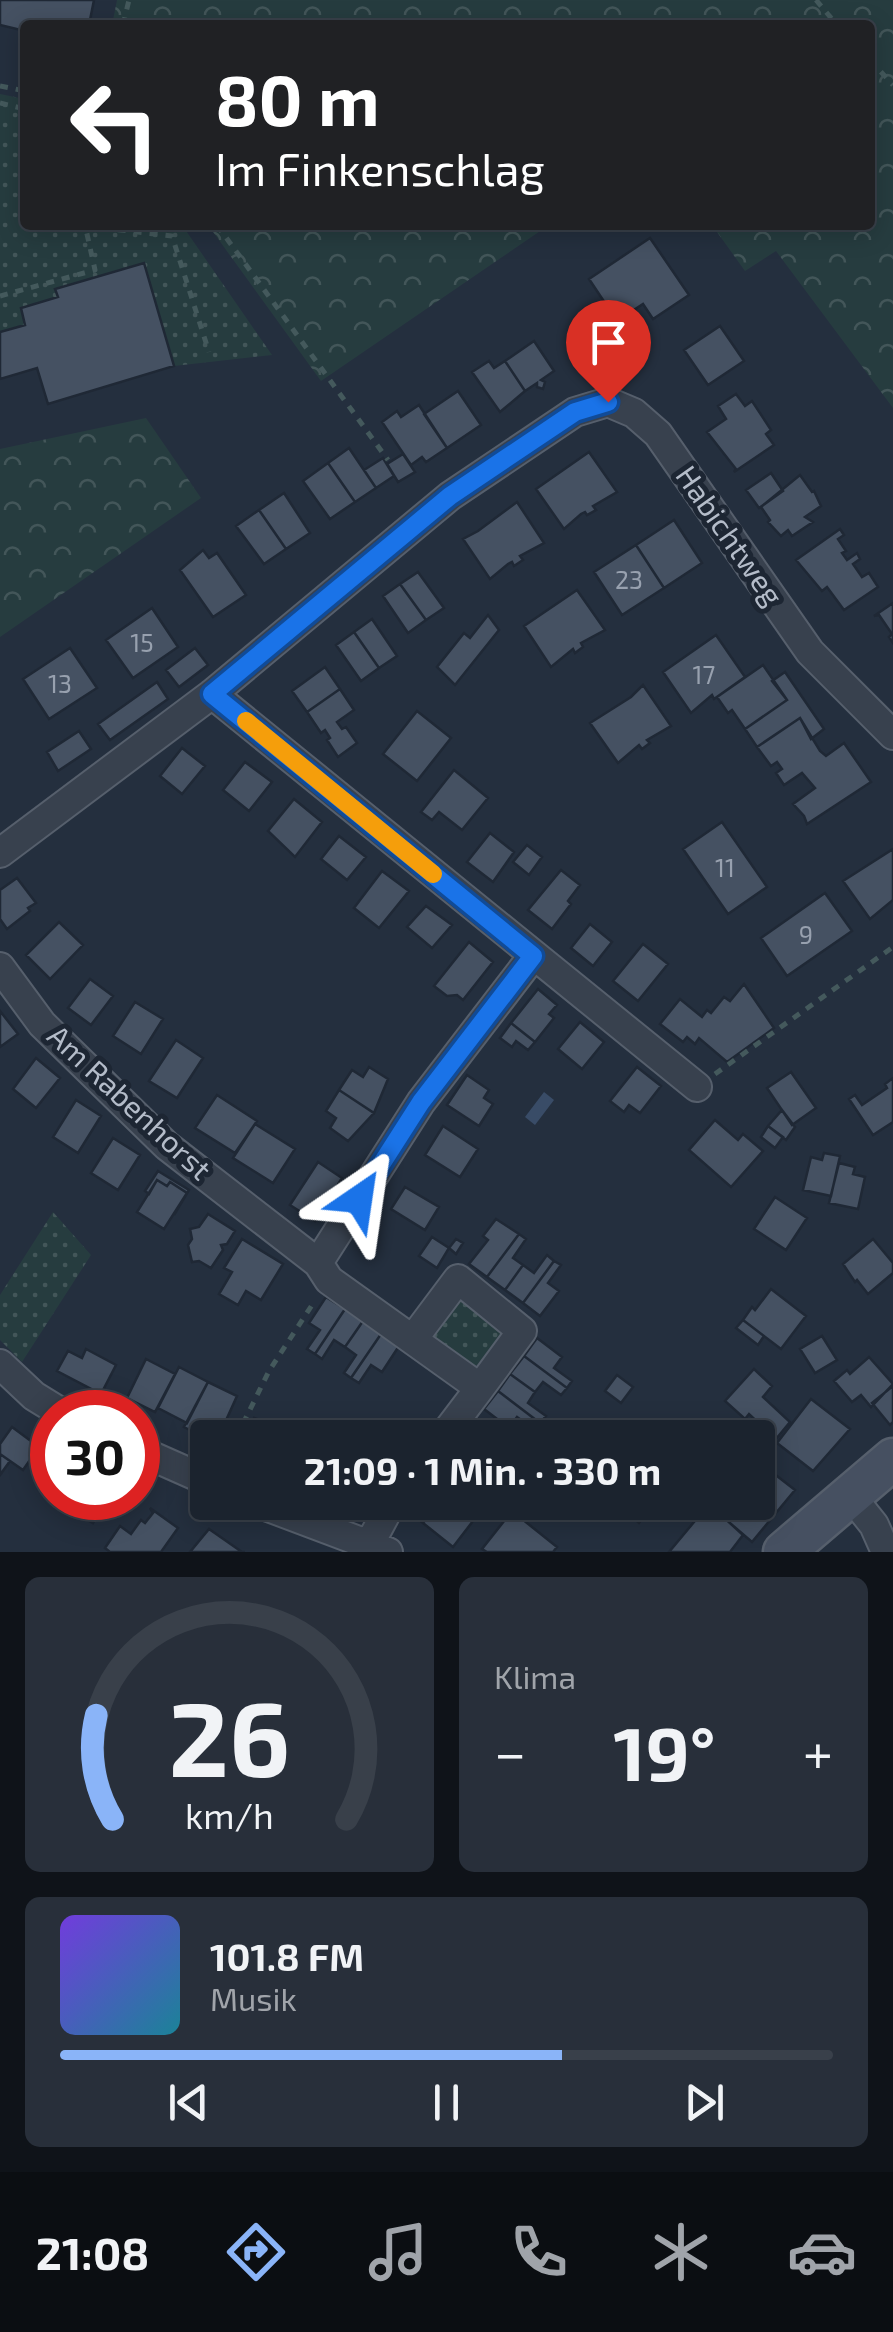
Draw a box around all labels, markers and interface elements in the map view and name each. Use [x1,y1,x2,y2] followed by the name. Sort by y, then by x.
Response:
[215,56,380,140] text: 80 m
[50,60,180,190] icon: left
[215,141,545,195] text: Im Finkenschlag
[566,300,651,403] pin
[581,315,636,370] icon: arrive
[669,458,792,612] street label: Habichtweg
[615,564,643,594] house number: 23
[130,627,154,657] house number: 15
[693,659,716,689] house number: 17
[48,668,72,698] house number: 13
[715,852,735,882] house number: 11
[799,919,813,949] house number: 9
[41,1017,220,1186] street label: Am Rabenhorst
[307,1147,411,1251] position arrow
[30,1390,160,1520] speed limit sign: 30
[304,1447,661,1493] text: 21:09 · 1 Min. · 330 m
[494,1657,576,1695] text: Klima
[169,1673,290,1798] text: 26
[613,1706,716,1796] text: 19°
[494,1718,526,1784] text: −
[803,1718,833,1784] text: +
[185,1793,274,1836] text: km/h
[210,1933,364,1979] text: 101.8 FM
[210,1979,297,2017] text: Musik
[161,2075,216,2130] icon: previous
[419,2075,474,2130] icon: pause
[677,2075,732,2130] icon: next
[221,2217,291,2287] icon: directions
[363,2217,433,2287] icon: music
[504,2217,574,2287] icon: phone
[646,2217,716,2287] icon: climate
[787,2217,857,2287] icon: car
[36,2225,149,2279] text: 21:08

